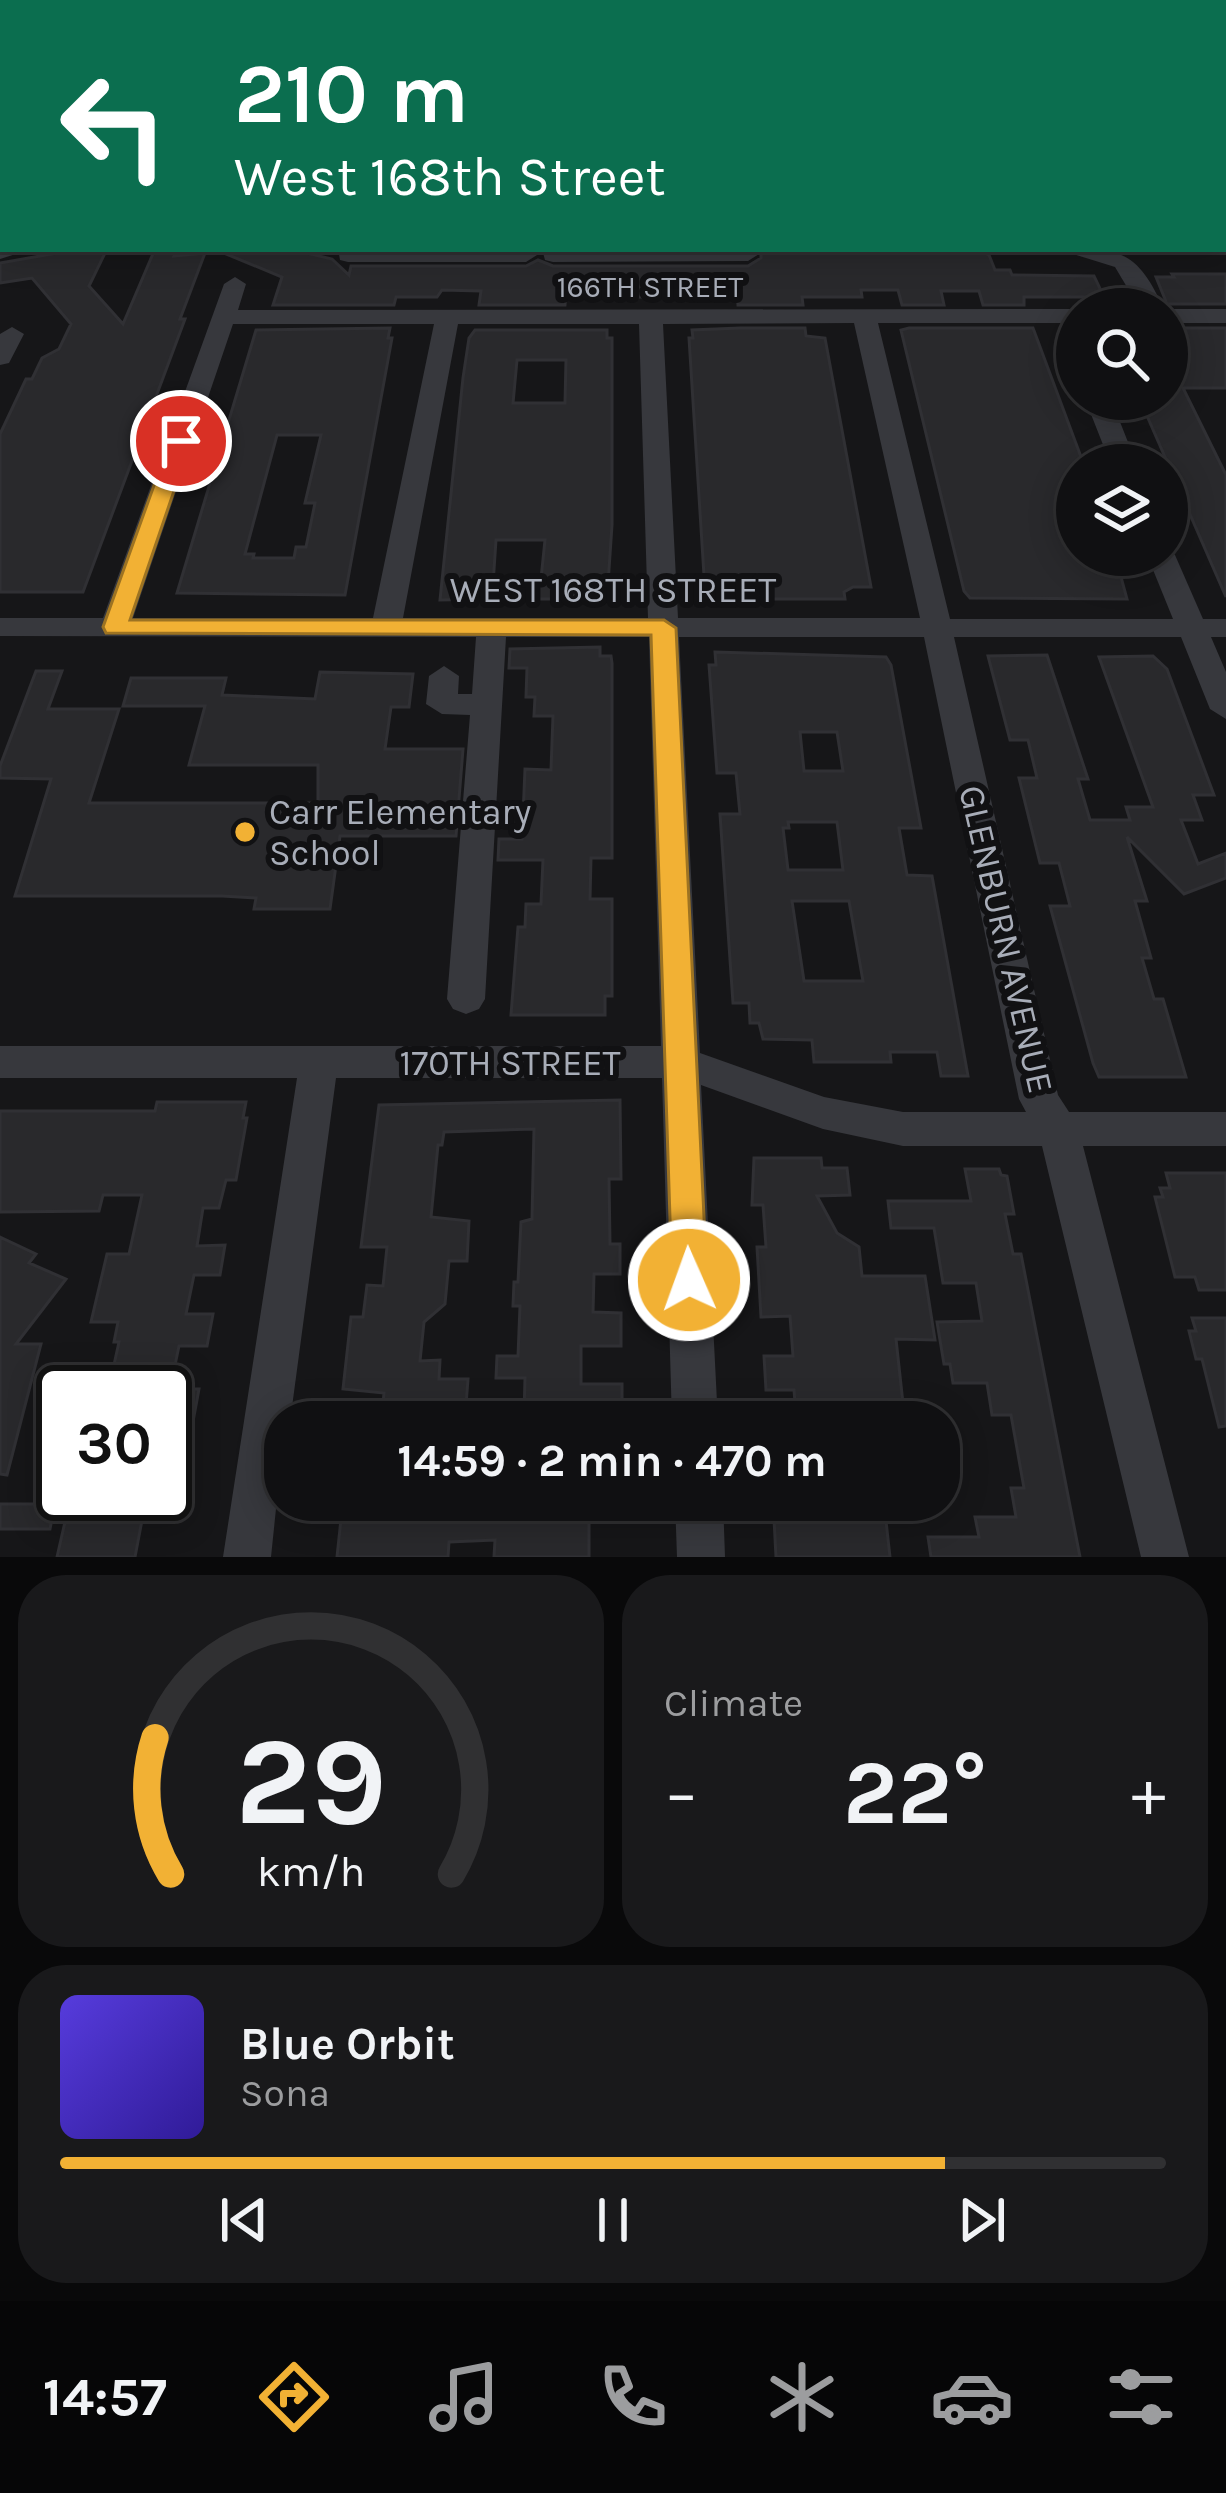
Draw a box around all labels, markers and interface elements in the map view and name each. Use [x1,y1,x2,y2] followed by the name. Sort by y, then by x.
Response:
[234,45,469,143] text: 210 m
[36,48,192,204] icon: left
[234,145,666,209] text: West 168th Street
[557,269,743,305] street label: 166TH STREET
[1056,288,1188,576] map controls
[1056,288,1188,420] button: search
[130,390,232,492] pin
[148,408,214,474] icon: arrive
[1056,444,1188,576] button: layers
[450,569,776,611] street label: WEST 168TH STREET
[950,781,1062,1097] street label: GLENBURN AVENUE
[269,791,532,874] place label: Carr Elementary School
[232,819,258,845] marker: Carr Elementary School
[399,1042,621,1084] street label: 170TH STREET
[626,1217,752,1343] position arrow
[36,1365,192,1521] speed limit sign: 30
[397,1435,827,1487] text: 14:59 · 2 min · 470 m
[664,1680,803,1726] text: Climate
[235,1709,387,1854] text: 29
[843,1740,987,1846] text: 22°
[664,1754,699,1832] text: −
[1131,1754,1166,1832] text: +
[257,1847,365,1897] text: km/h
[240,2018,455,2070] text: Blue Orbit
[240,2070,330,2116] text: Sona
[211,2187,277,2253] icon: previous
[580,2187,646,2253] icon: pause
[949,2187,1015,2253] icon: next
[252,2355,336,2439] icon: directions
[422,2355,506,2439] icon: music
[591,2355,675,2439] icon: phone
[760,2355,844,2439] icon: climate
[930,2355,1014,2439] icon: car
[1099,2355,1183,2439] icon: filters
[43,2365,167,2429] text: 14:57

